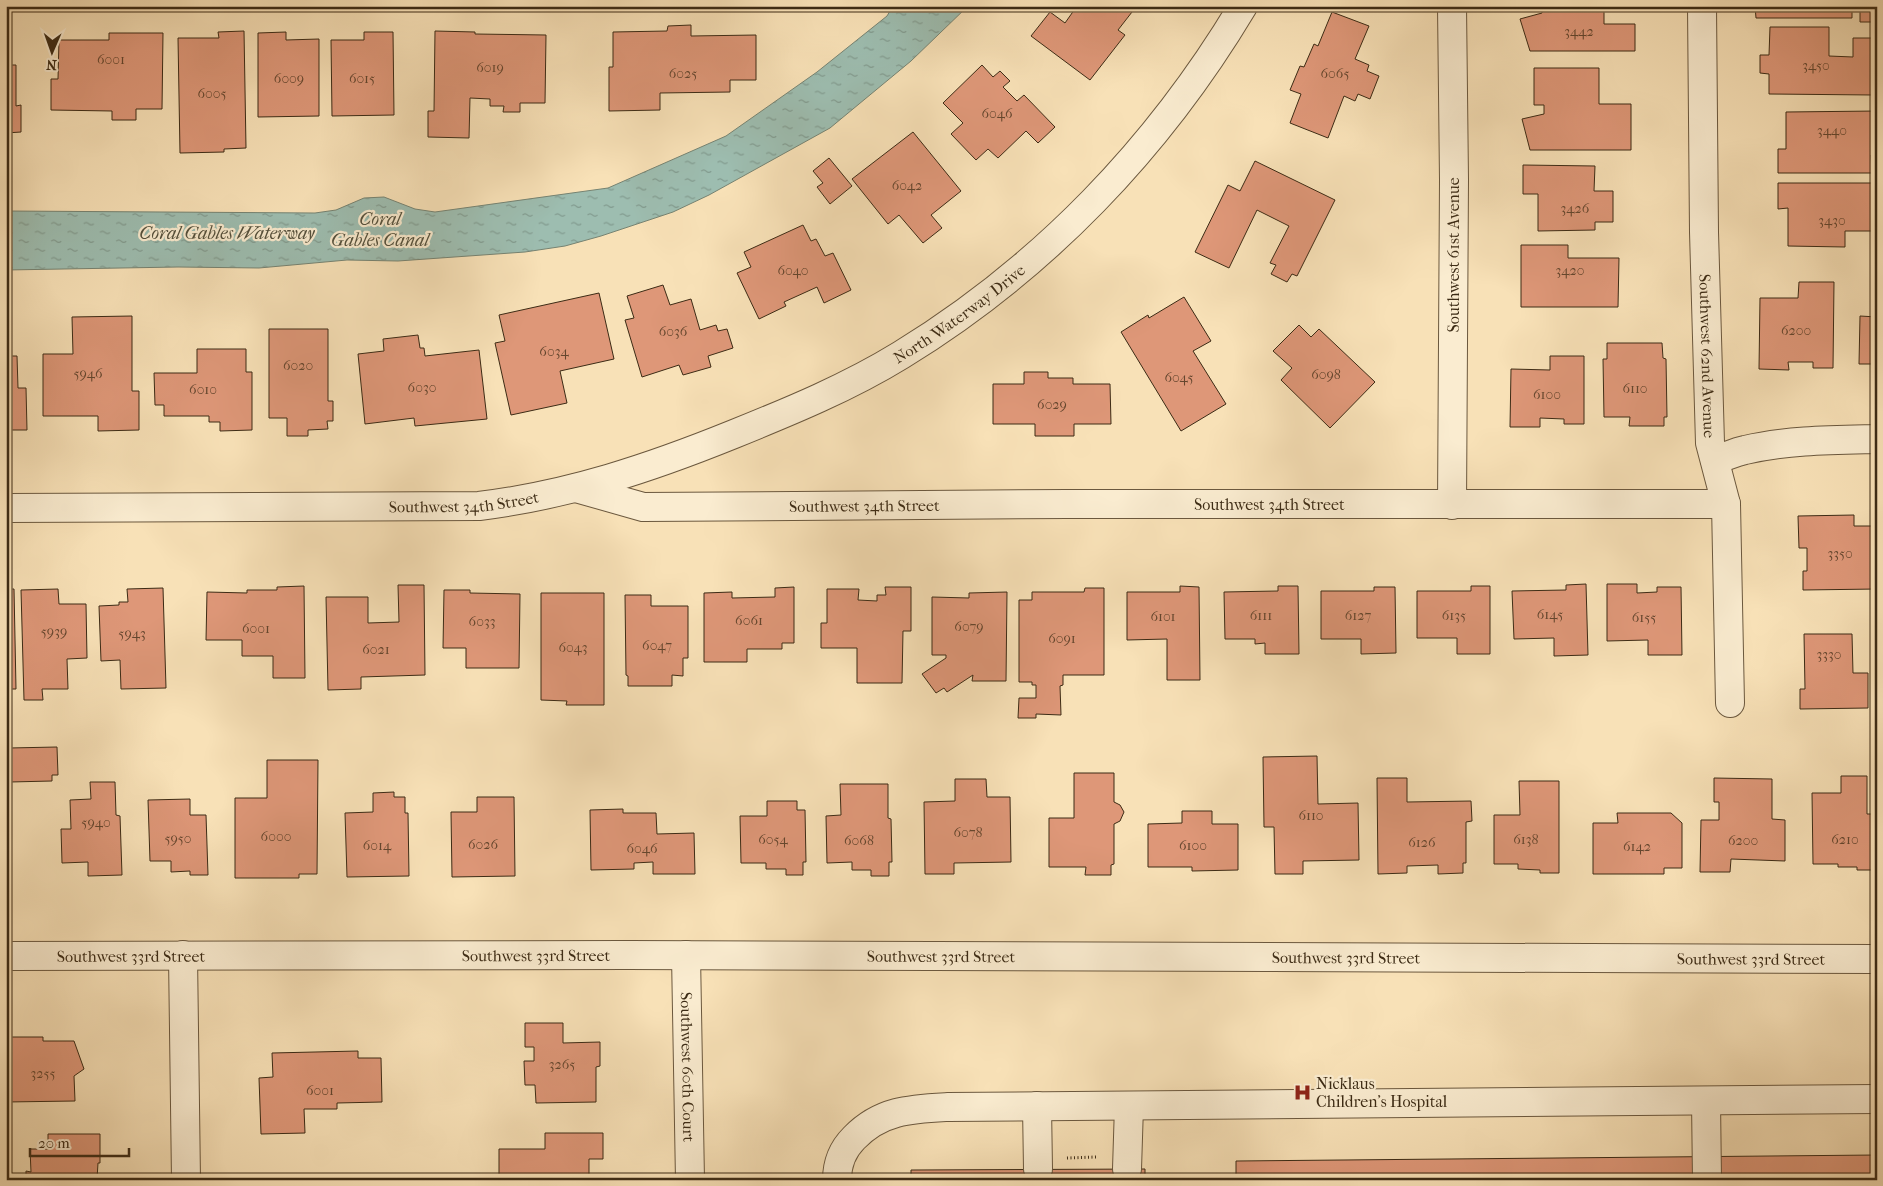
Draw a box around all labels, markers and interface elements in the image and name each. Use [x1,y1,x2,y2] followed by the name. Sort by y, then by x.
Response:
[1564,23,1594,40] house number: 3442
[28,28,78,78] north arrow
[97,51,125,68] house number: 6001
[46,56,57,73] text: N
[1802,57,1830,74] house number: 3450
[476,59,504,76] house number: 6019
[669,65,697,82] house number: 6025
[1321,65,1349,82] house number: 6065
[274,70,304,87] house number: 6009
[349,70,375,87] house number: 6015
[197,85,227,102] house number: 6005
[981,105,1013,122] house number: 6046
[1817,122,1847,139] house number: 3440
[892,177,922,194] house number: 6042
[1444,177,1463,333] street label: Southwest 61st Avenue
[1561,200,1590,217] house number: 3426
[331,209,431,251] water label: Coral Gables Canal
[1818,212,1846,229] house number: 3430
[139,223,315,244] water label: Coral Gables Waterway
[890,260,1029,367] street label: North Waterway Drive
[777,262,809,279] house number: 6040
[1556,262,1584,279] house number: 3420
[1695,274,1719,438] street label: Southwest 62nd Avenue
[1781,322,1811,339] house number: 6200
[659,323,688,340] house number: 6036
[539,343,569,360] house number: 6034
[283,357,313,374] house number: 6020
[73,365,103,382] house number: 5946
[1311,366,1341,383] house number: 6098
[1164,369,1194,386] house number: 6045
[408,379,436,396] house number: 6030
[1622,380,1648,397] house number: 6110
[189,381,217,398] house number: 6010
[1533,386,1561,403] house number: 6100
[1037,396,1067,413] house number: 6029
[389,487,541,516] street label: Southwest 34th Street
[1194,495,1345,514] street label: Southwest 34th Street
[789,496,940,516] street label: Southwest 34th Street
[1827,545,1853,562] house number: 3350
[1537,606,1563,623] house number: 6145
[1250,607,1272,624] house number: 6111
[1345,607,1371,624] house number: 6127
[1442,607,1466,624] house number: 6135
[1150,608,1176,625] house number: 6101
[1632,609,1656,626] house number: 6155
[735,612,763,629] house number: 6061
[469,613,495,630] house number: 6033
[954,618,984,635] house number: 6079
[242,620,270,637] house number: 6001
[41,623,67,640] house number: 5939
[118,625,146,642] house number: 5943
[1048,630,1076,647] house number: 6091
[642,637,672,654] house number: 6047
[558,639,588,656] house number: 6043
[362,641,390,658] house number: 6021
[1817,646,1841,663] house number: 3330
[1298,807,1324,824] house number: 6110
[81,814,111,831] house number: 5940
[953,824,983,841] house number: 6078
[261,828,291,845] house number: 6000
[164,830,192,847] house number: 5950
[758,831,789,848] house number: 6054
[1513,831,1539,848] house number: 6138
[1831,831,1859,848] house number: 6210
[844,832,874,849] house number: 6068
[1728,832,1758,849] house number: 6200
[1408,834,1436,851] house number: 6126
[468,836,498,853] house number: 6026
[363,837,392,854] house number: 6014
[1179,837,1207,854] house number: 6100
[1623,838,1651,855] house number: 6142
[626,840,658,857] house number: 6046
[462,946,610,965] street label: Southwest 33rd Street
[57,947,205,966] street label: Southwest 33rd Street
[867,947,1015,966] street label: Southwest 33rd Street
[1272,948,1420,968] street label: Southwest 33rd Street
[1677,949,1825,969] street label: Southwest 33rd Street
[677,992,698,1143] street label: Southwest 60th Court
[549,1056,575,1073] house number: 3265
[31,1065,55,1082] house number: 3255
[1316,1074,1448,1111] place label: Nicklaus Children's Hospital
[306,1082,334,1099] house number: 6001
[1292,1082,1312,1102] hospital icon: Nicklaus Children's Hospital
[30,1126,129,1158] scale bar
[38,1134,70,1152] text: 20 m

